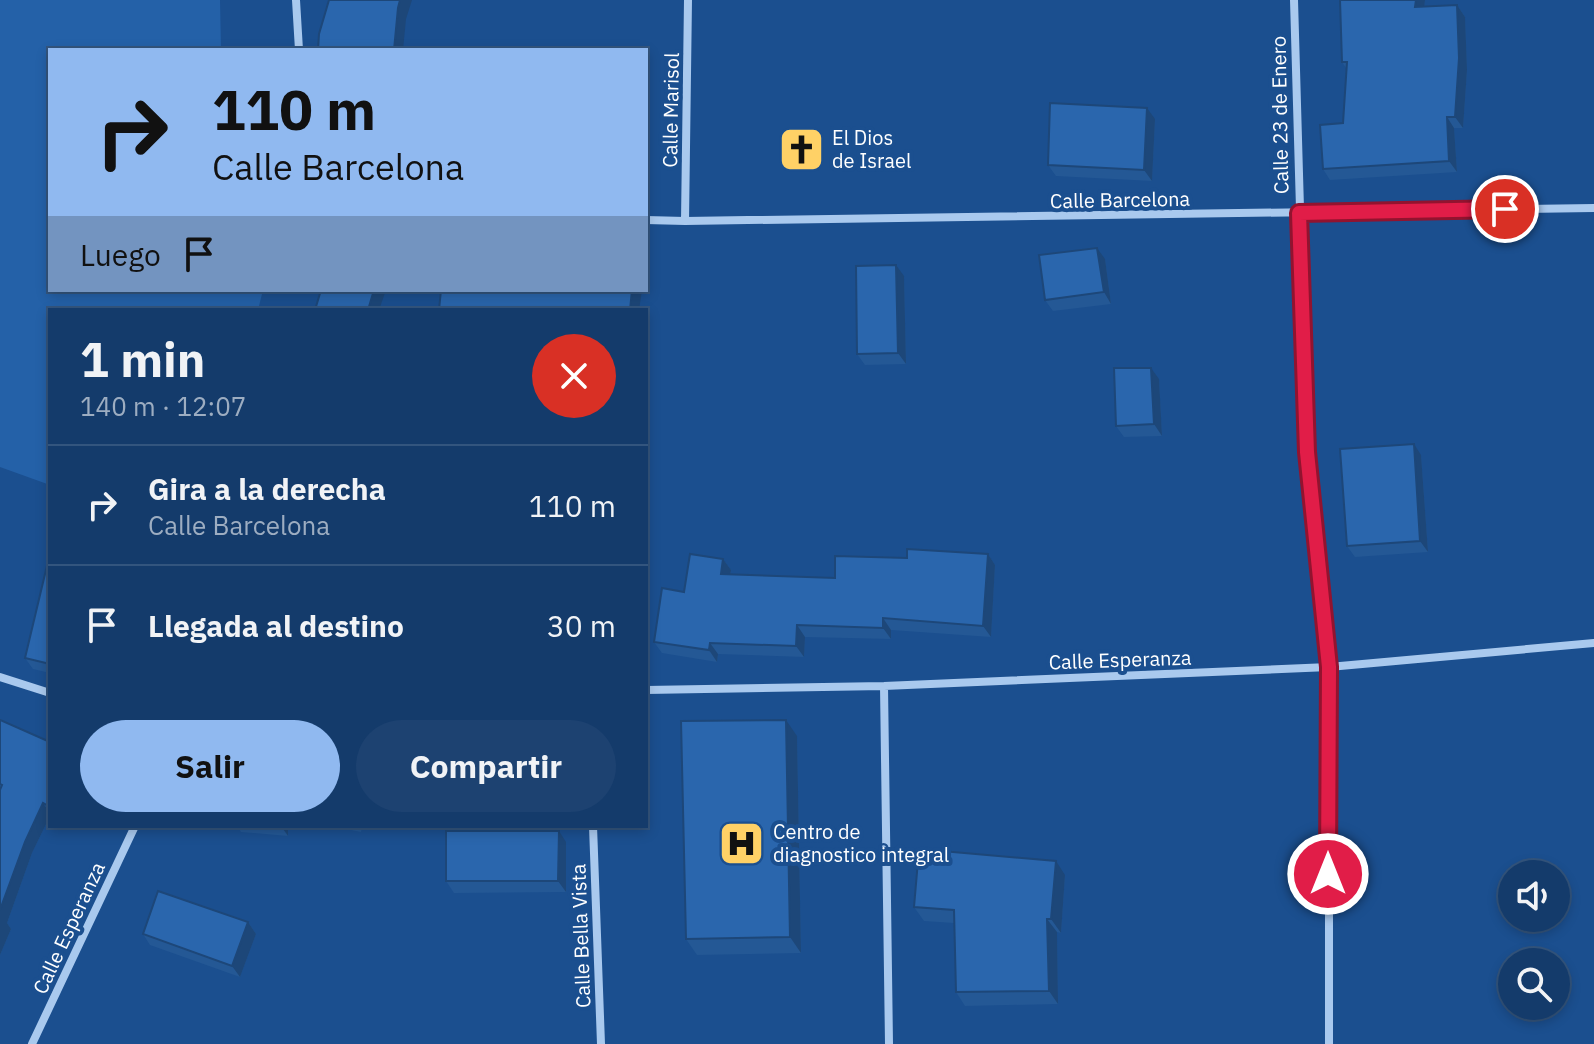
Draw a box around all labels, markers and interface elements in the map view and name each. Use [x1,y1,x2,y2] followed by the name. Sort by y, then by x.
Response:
[1265,36,1294,194] street label: Calle 23 de Enero
[656,52,685,168] street label: Calle Marisol
[212,73,376,145] text: 110 m
[80,80,184,184] icon: right
[832,124,911,174] place label: El Dios de Israel
[777,126,825,174] church icon: El Dios de Israel
[212,143,464,190] text: Calle Barcelona
[1471,175,1539,243] pin
[1050,185,1191,214] street label: Calle Barcelona
[1483,187,1527,231] icon: arrive
[177,232,221,276] icon: arrive
[80,235,161,274] text: Luego
[80,328,205,390] text: 1 min
[532,334,616,418] button: close
[80,389,246,423] text: 140 m · 12:07
[148,469,386,508] text: Gira a la derecha
[80,483,124,527] icon: right
[529,486,616,525] text: 110 m
[148,508,330,542] text: Calle Barcelona
[80,603,124,647] icon: arrive
[148,606,404,645] text: Llegada al destino
[547,606,616,645] text: 30 m
[1048,644,1192,675] street label: Calle Esperanza
[80,720,340,812] button: Salir
[356,720,616,812] button: Compartir
[773,818,949,868] place label: Centro de diagnostico integral
[718,820,766,868] hospital icon: Centro de diagnostico integral
[1286,832,1370,916] position arrow
[26,857,111,998] street label: Calle Esperanza
[1498,860,1570,1020] map controls
[1498,860,1570,932] button: sound
[564,863,597,1009] street label: Calle Bella Vista
[1498,948,1570,1020] button: search

